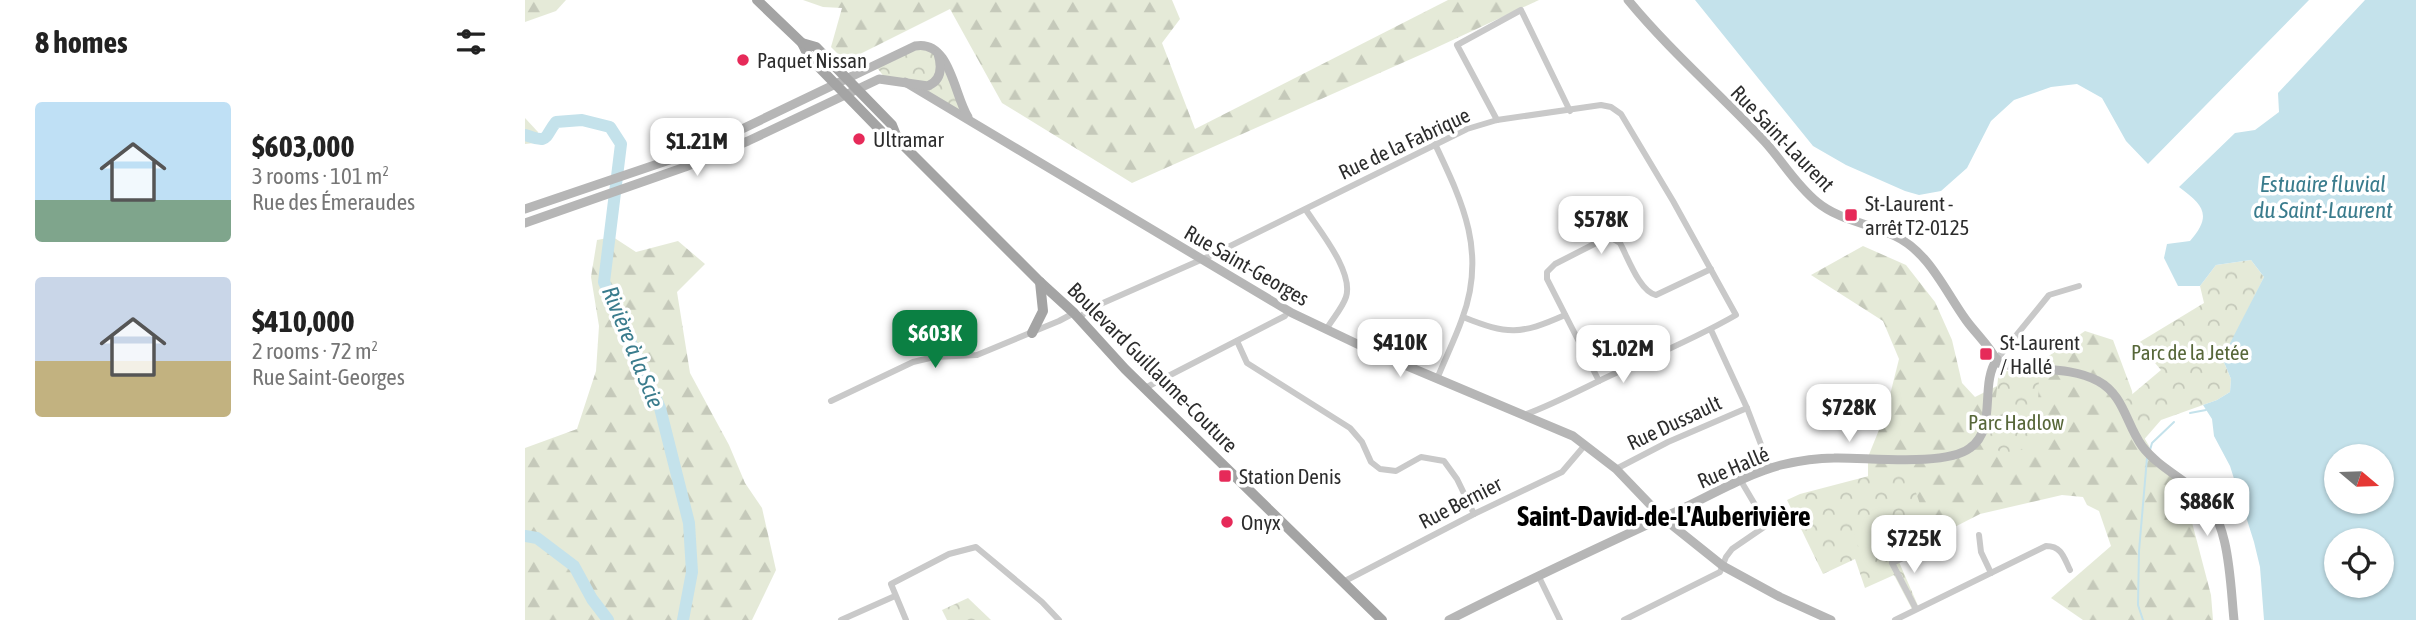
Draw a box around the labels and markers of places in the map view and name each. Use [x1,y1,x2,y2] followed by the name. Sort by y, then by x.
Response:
[757,48,867,72] place label: Paquet Nissan
[735,52,751,68] marker: Paquet Nissan
[640,118,754,178] pin: $1.21M
[873,127,944,151] place label: Ultramar
[851,131,867,147] marker: Ultramar
[1865,191,1969,239] place label: St-Laurent - arrêt T2-0125
[1552,196,1650,256] pin: $578K
[1843,207,1859,223] marker: St-Laurent - arrêt T2-0125
[886,310,984,370] pin: $603K
[1351,320,1449,379] pin: $410K
[1566,326,1680,385] pin: $1.02M
[2000,330,2080,378] place label: St-Laurent / Hallé
[1978,346,1994,362] marker: St-Laurent / Hallé
[1800,384,1898,444] pin: $728K
[1239,464,1341,488] place label: Station Denis
[1217,468,1233,484] marker: Station Denis
[2158,478,2256,538] pin: $886K
[1241,510,1281,534] place label: Onyx
[1219,514,1235,530] marker: Onyx
[1865,516,1963,575] pin: $725K

